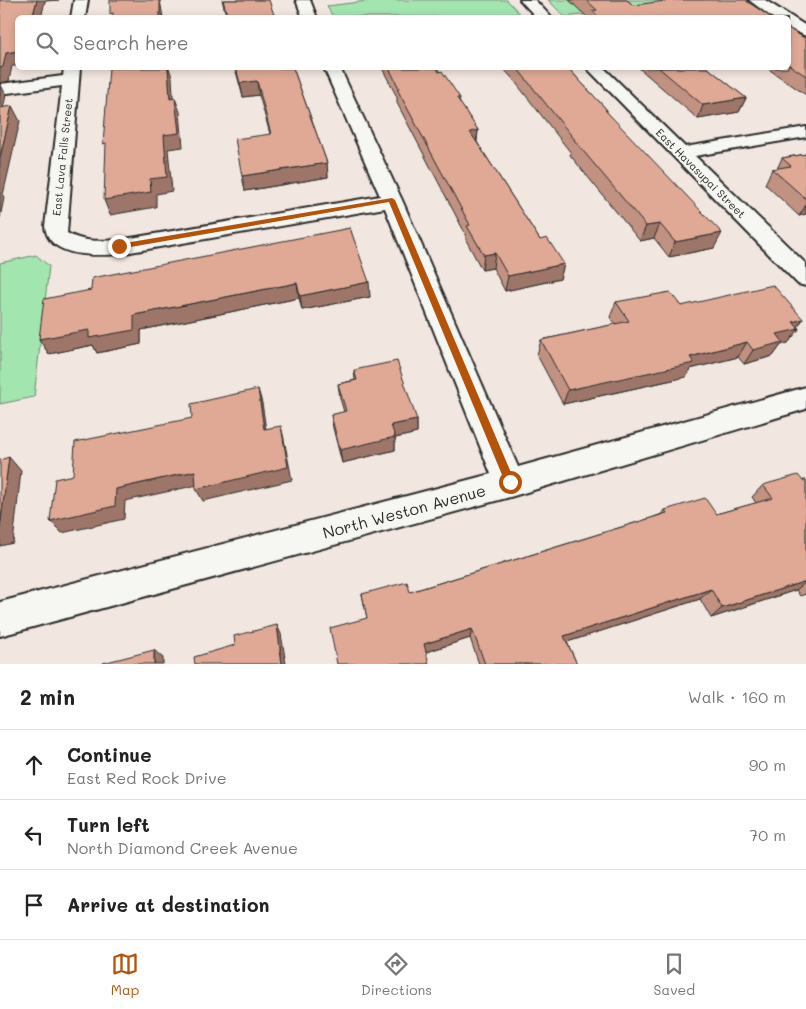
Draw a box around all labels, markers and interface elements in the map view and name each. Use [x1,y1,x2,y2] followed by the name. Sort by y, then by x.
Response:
[15,15,791,70] search box
[33,29,61,57] icon: search
[73,30,189,55] text: Search here
[48,97,76,217] street label: East Lava Falls Street
[653,125,749,221] street label: East Havasupai Street
[108,235,131,258] route end
[499,471,522,494] route start
[320,479,488,543] street label: North Weston Avenue
[20,683,75,710] text: 2 min
[688,686,786,707] text: Walk · 160 m
[67,742,152,767] text: Continue
[20,751,48,779] icon: ahead
[749,754,786,775] text: 90 m
[67,767,227,788] text: East Red Rock Drive
[67,812,150,837] text: Turn left
[20,821,48,849] icon: left
[749,824,786,845] text: 70 m
[67,837,298,858] text: North Diamond Creek Avenue
[20,891,48,919] icon: arrive
[67,892,270,917] text: Arrive at destination
[111,950,139,999] tab: Map
[361,950,432,999] tab: Directions
[654,950,695,999] tab: Saved

